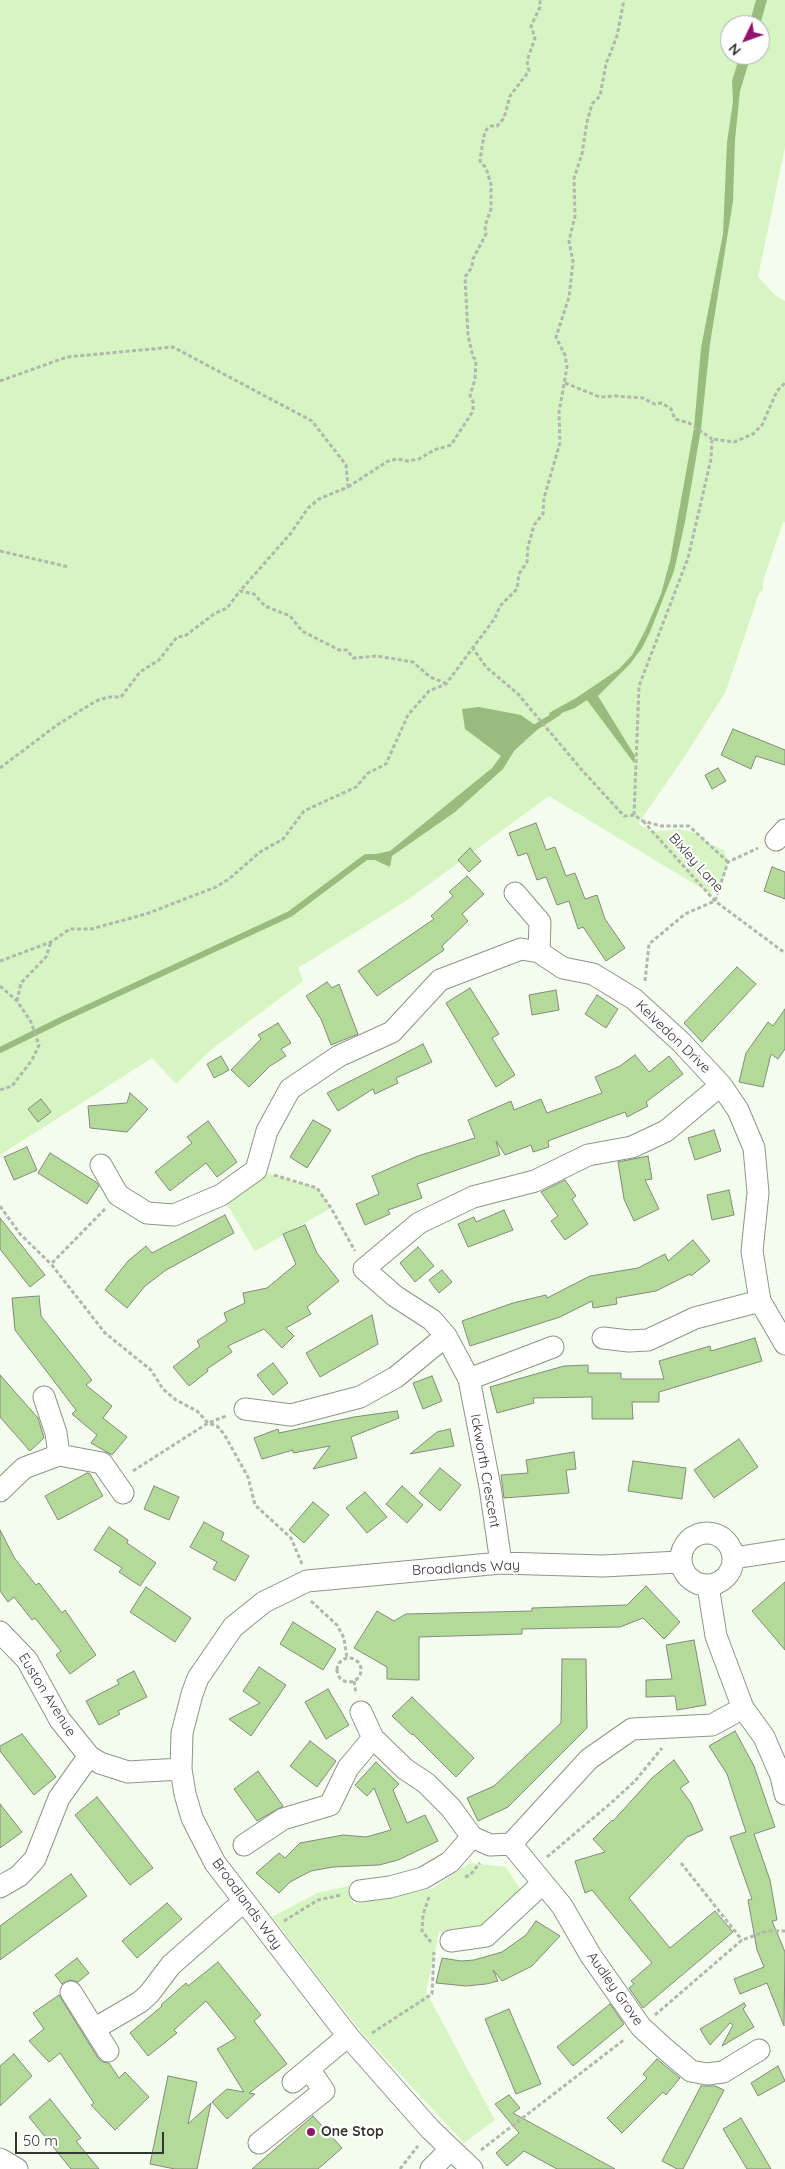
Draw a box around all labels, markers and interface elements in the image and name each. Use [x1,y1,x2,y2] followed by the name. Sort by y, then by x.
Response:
[720,15,770,65] north arrow
[724,40,745,59] text: N
[665,830,727,896] street label: Bixley Lane
[632,997,714,1077] street label: Kelvedon Drive
[467,1413,503,1529] street label: Ickworth Crescent
[412,1557,520,1579] street label: Broadlands Way
[15,1650,79,1740] street label: Euston Avenue
[208,1855,286,1953] street label: Broadlands Way
[583,1949,647,2029] street label: Audley Grove
[18,2122,166,2154] scale bar
[321,2124,384,2140] place label: One Stop
[305,2126,317,2138] marker: One Stop
[23,2131,58,2150] text: 50 m

